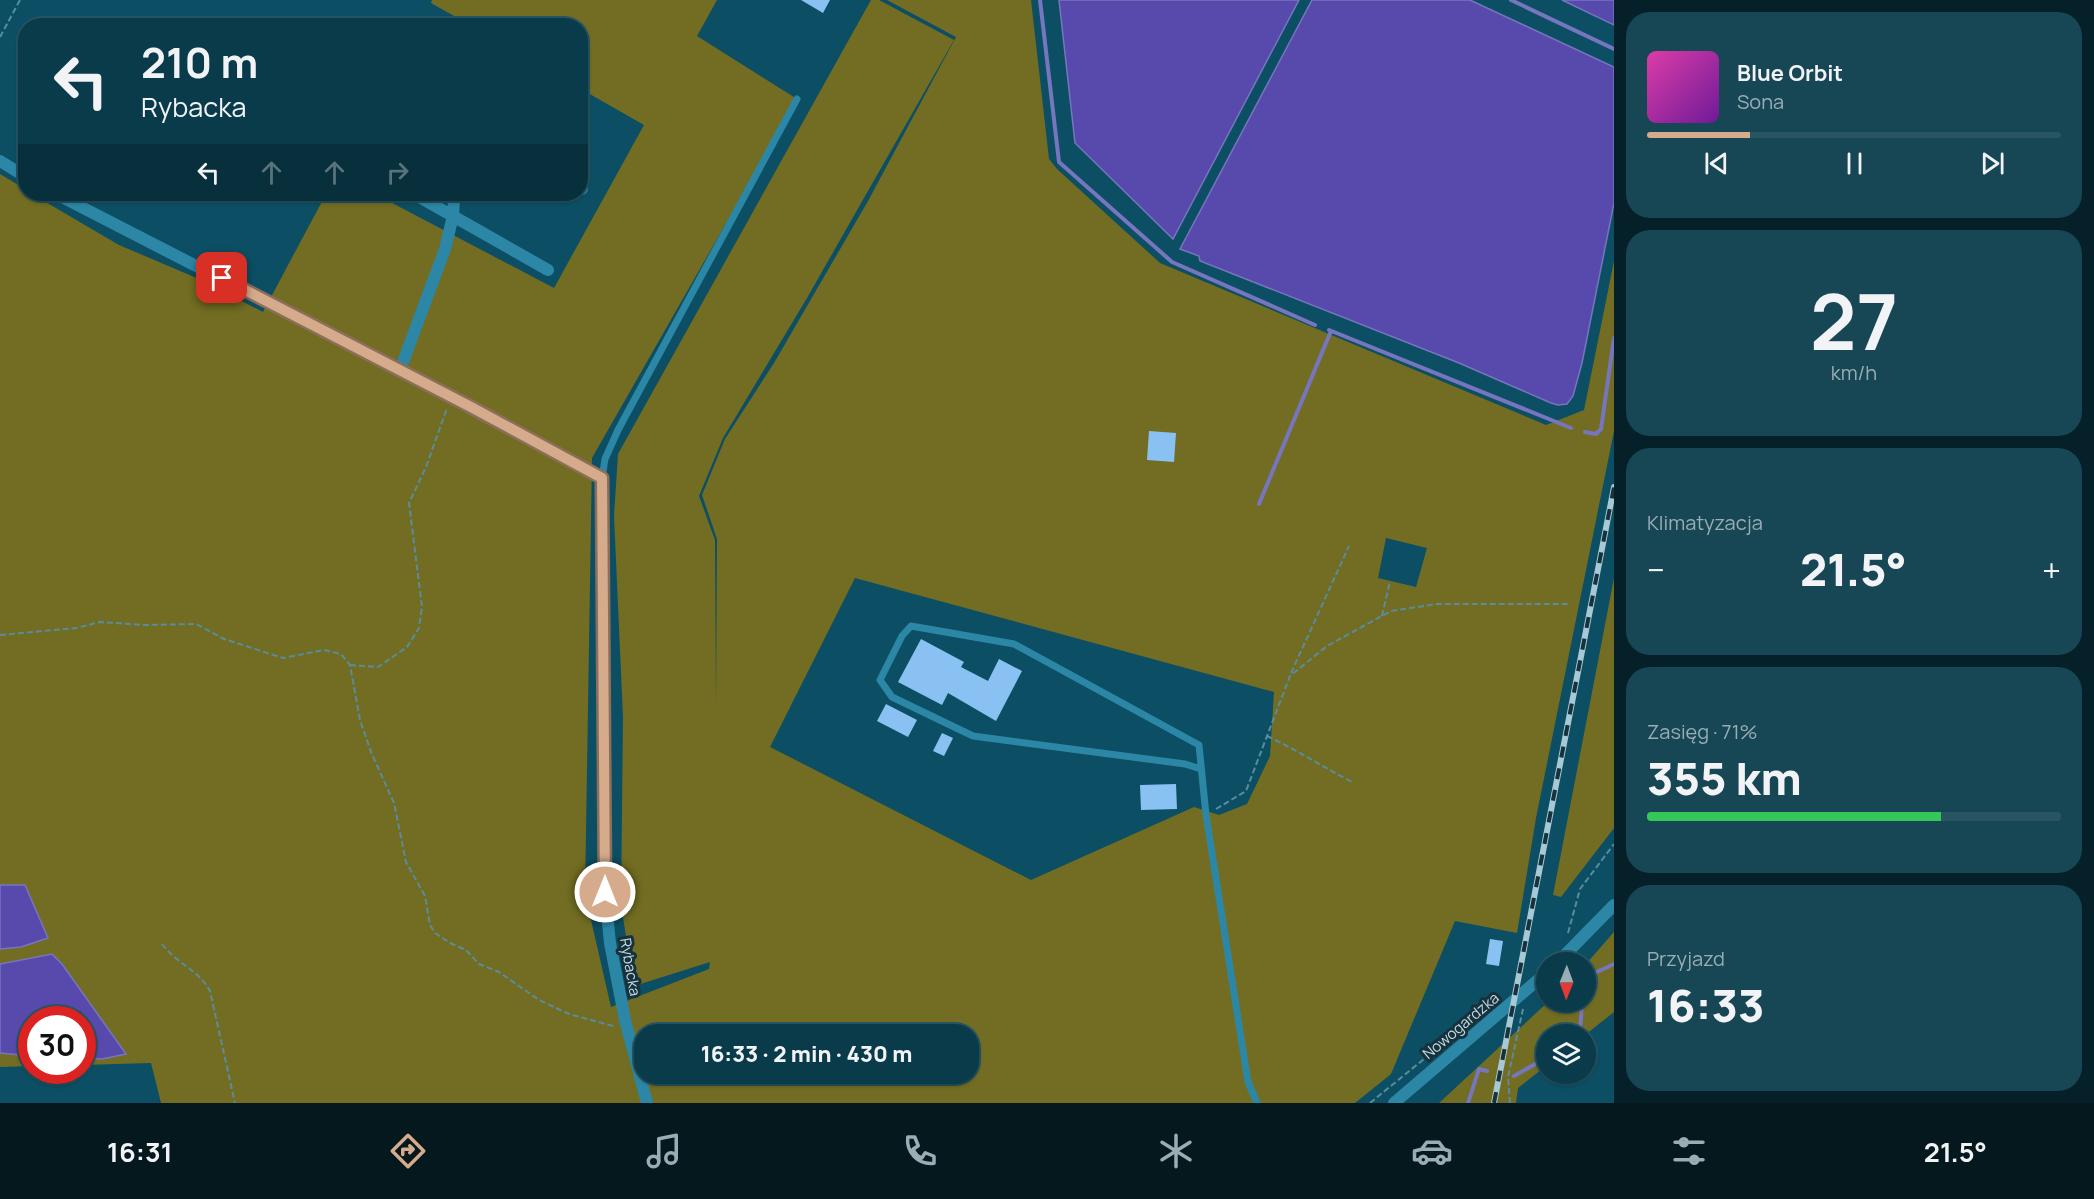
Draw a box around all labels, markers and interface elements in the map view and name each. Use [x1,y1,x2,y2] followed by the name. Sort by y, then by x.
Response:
[141,33,258,91] text: 210 m
[42,42,120,120] icon: left
[1737,58,1843,88] text: Blue Orbit
[141,88,247,125] text: Rybacka
[1737,88,1784,115] text: Sona
[1700,147,1733,180] icon: previous
[1838,147,1871,180] icon: pause
[1976,147,2009,180] icon: next
[192,156,225,189] icon: left
[255,156,288,189] icon: ahead
[318,156,351,189] icon: ahead
[381,156,414,189] icon: right
[196,252,247,303] pin
[205,261,238,294] icon: arrive
[1810,267,1898,373] text: 27
[1831,359,1877,386] text: km/h
[1647,509,1763,536] text: Klimatyzacja
[1800,538,1907,600] text: 21.5°
[1647,547,1665,592] text: −
[2042,547,2061,592] text: +
[1647,718,1758,745] text: Zasięg · 71%
[1647,747,1802,809] text: 355 km
[573,860,637,924] position arrow
[615,936,646,998] street label: Rybacka
[1647,945,1725,972] text: Przyjazd
[1536,952,1596,1012] north arrow
[1536,952,1596,1084] map controls
[1647,974,1765,1036] text: 16:33
[1418,987,1503,1064] street label: Nowogardzka
[18,1006,96,1084] speed limit sign: 30
[1536,1024,1596,1084] button: layers
[701,1039,912,1069] text: 16:33 · 2 min · 430 m
[387,1130,429,1172] icon: directions
[643,1130,685,1172] icon: music
[899,1130,941,1172] icon: phone
[1155,1130,1197,1172] icon: climate
[1411,1130,1453,1172] icon: car
[1668,1130,1710,1172] icon: filters
[107,1133,172,1170] text: 16:31
[1924,1133,1987,1170] text: 21.5°

